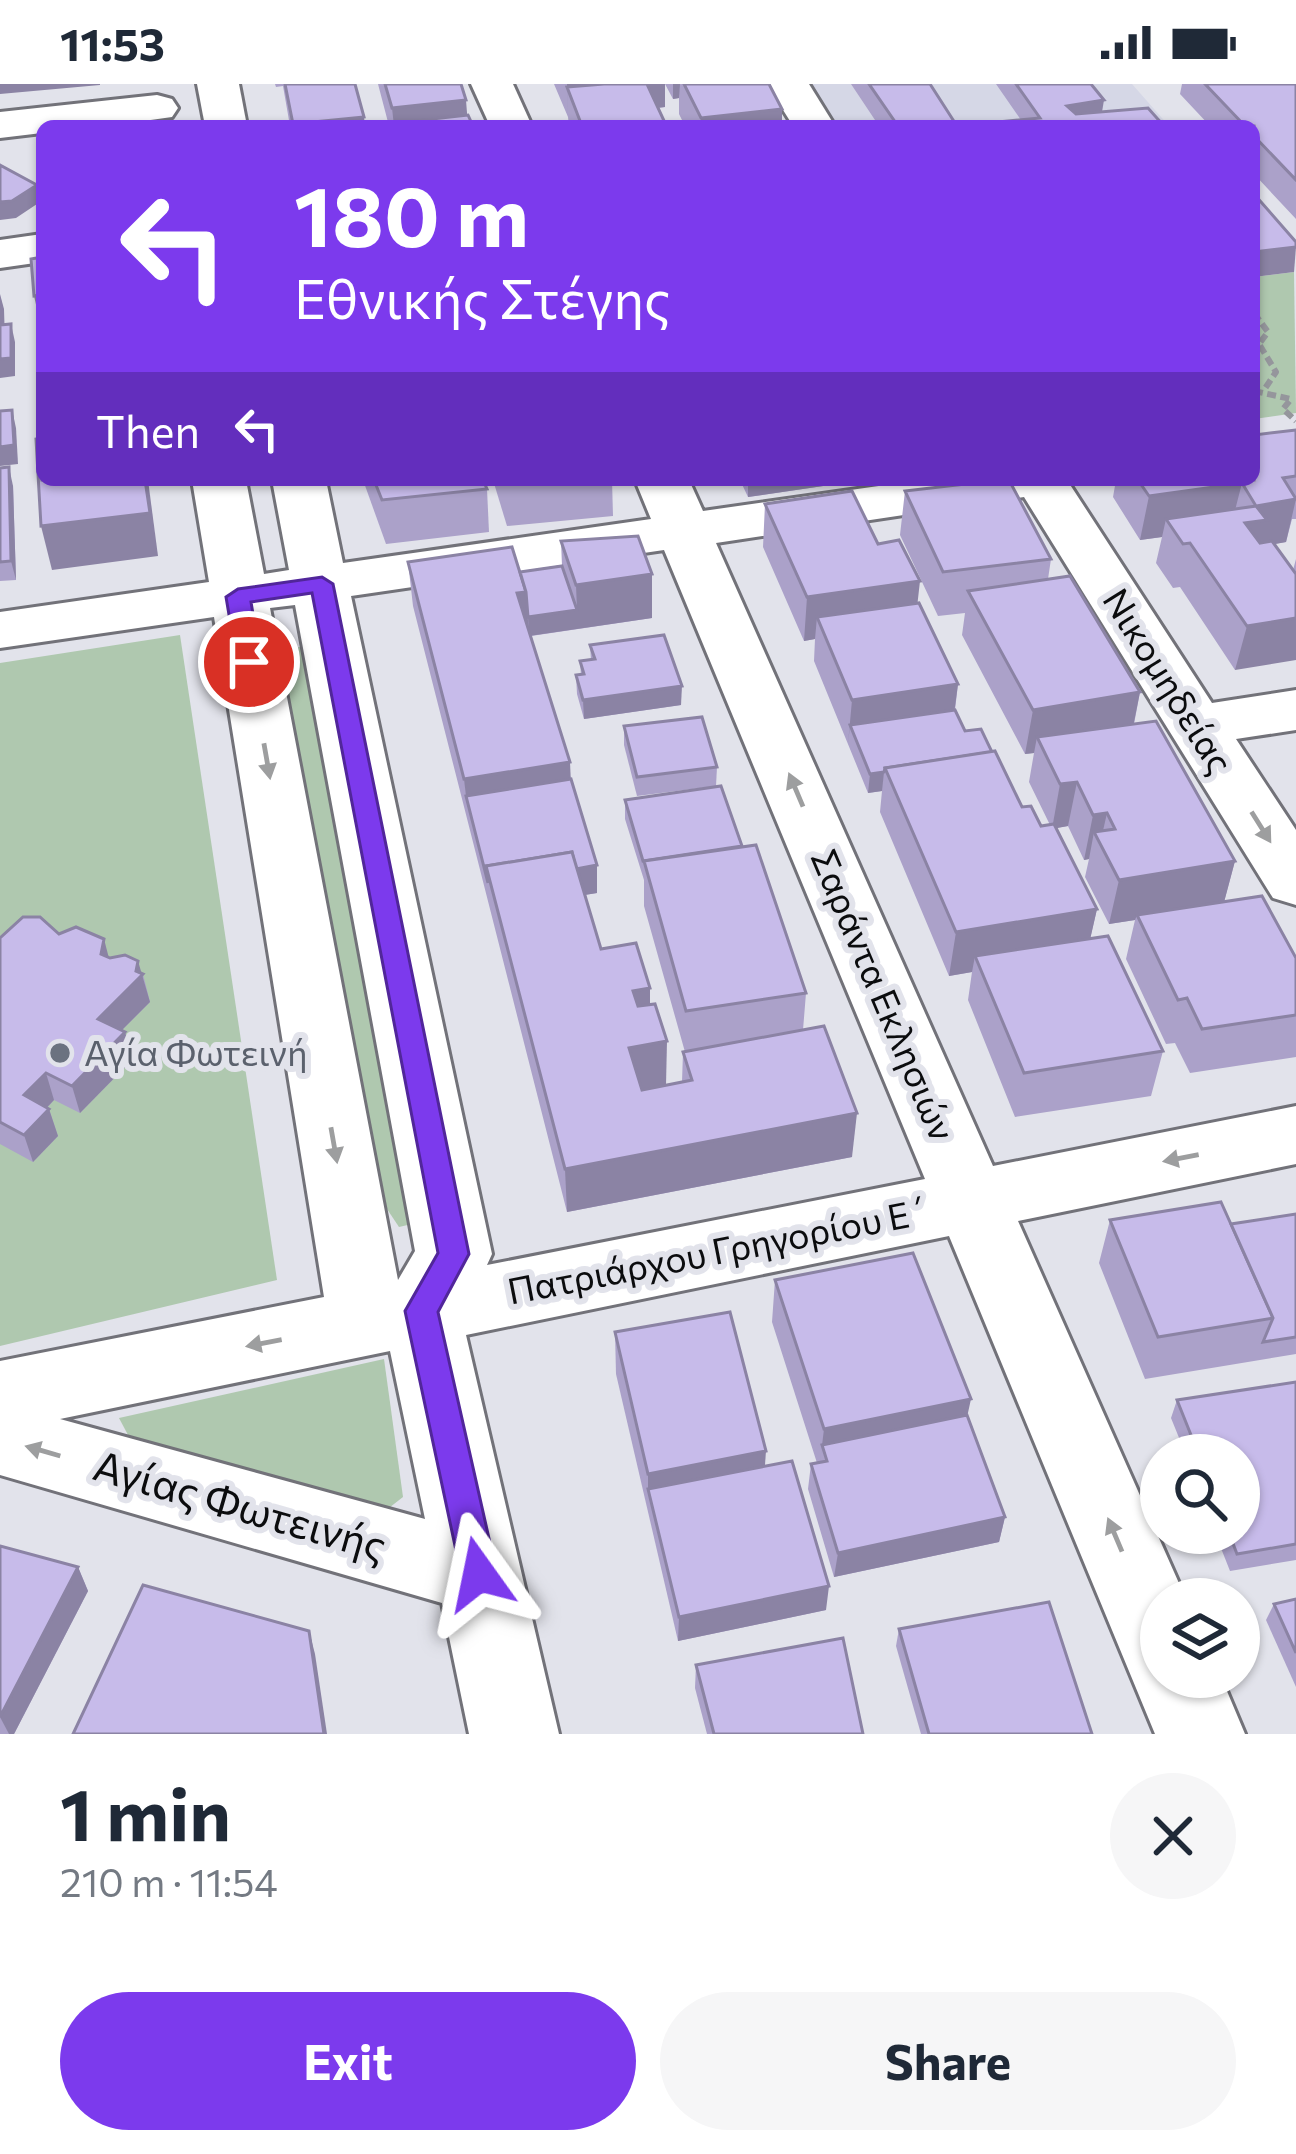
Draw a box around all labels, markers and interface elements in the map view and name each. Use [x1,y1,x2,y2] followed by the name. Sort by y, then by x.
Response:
[60,15,165,70] text: 11:53
[294,162,529,264] text: 180 m
[96,168,252,324] icon: left
[294,264,671,330] text: Εθνικής Στέγης
[224,396,290,462] icon: left
[96,402,200,457] text: Then
[1095,579,1244,781] street label: Νικομηδείας
[198,611,300,713] pin
[216,629,282,695] icon: arrive
[257,743,276,780] one-way arrow
[785,773,805,808] one-way arrow
[1249,810,1271,843] one-way arrow
[804,842,966,1146] street label: Σαράντα Εκλησιών
[84,1029,308,1073] place label: Αγία Φωτεινή
[47,1040,73,1066] marker: Αγία Φωτεινή
[325,1127,344,1164] one-way arrow
[1162,1149,1200,1168] one-way arrow
[503,1186,934,1312] street label: Πατριάρχου Γρηγορίου Ε΄
[244,1334,282,1353] one-way arrow
[1140,1434,1260,1698] map controls
[1140,1434,1260,1554] button: search
[88,1437,393,1571] street label: Αγίας Φωτεινής
[24,1441,61,1460] one-way arrow
[416,1511,542,1637] position arrow
[1105,1516,1124,1552] one-way arrow
[1140,1578,1260,1698] button: layers
[60,1768,231,1856] text: 1 min
[1110,1773,1236,1899] button: close
[60,1857,278,1905] text: 210 m · 11:54
[60,1992,636,2130] button: Exit
[660,1992,1236,2130] button: Share

